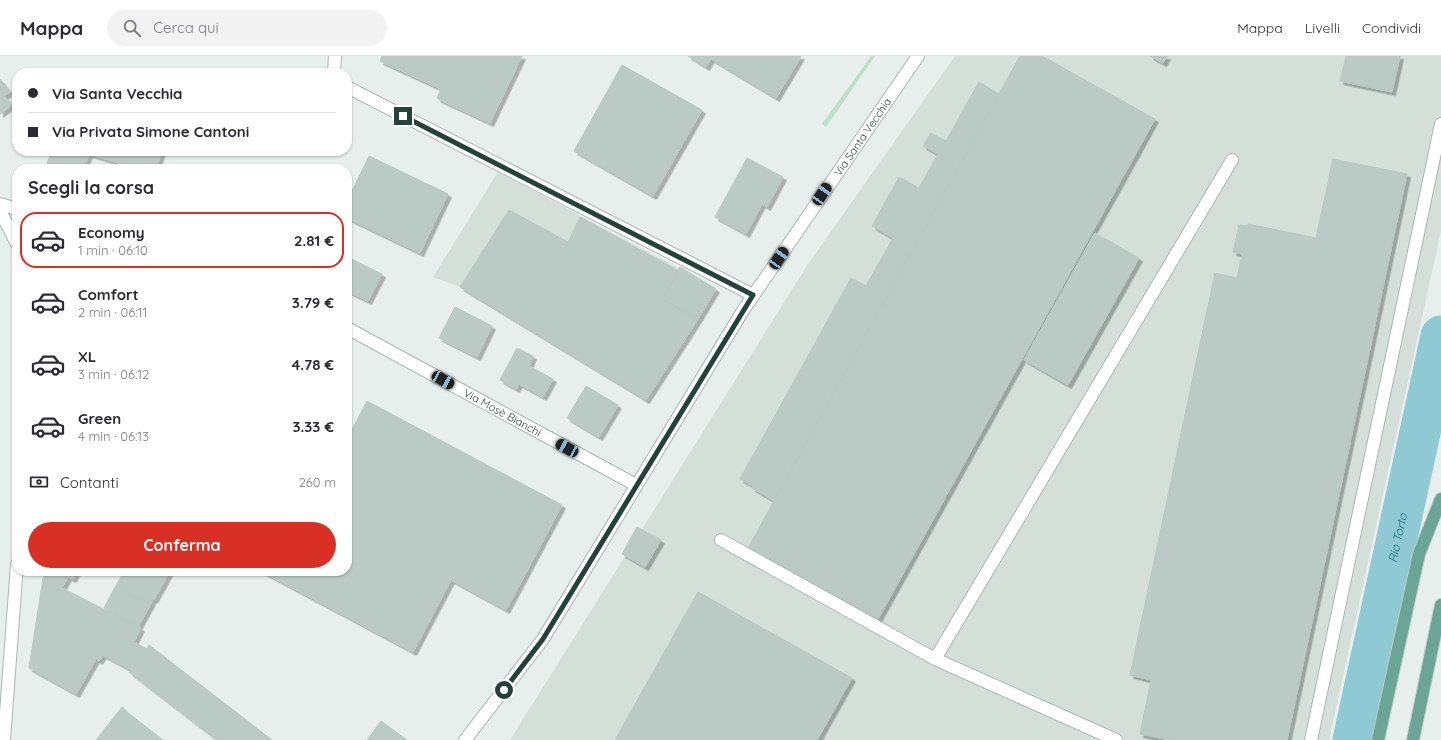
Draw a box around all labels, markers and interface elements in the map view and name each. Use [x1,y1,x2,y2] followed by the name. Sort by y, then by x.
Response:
[107,10,387,46] search box
[20,16,83,40] text: Mappa
[121,17,143,39] icon: search
[153,18,219,37] text: Cerca qui
[1237,19,1283,37] text: Mappa
[1305,19,1340,37] text: Livelli
[1362,19,1421,37] text: Condividi
[52,84,182,103] text: Via Santa Vecchia
[831,95,894,179] street label: Via Santa Vecchia
[394,107,412,125] route end
[52,122,249,141] text: Via Privata Simone Cantoni
[28,176,154,199] text: Scegli la corsa
[810,181,834,207] car
[30,222,66,258] icon: car
[78,223,145,242] text: Economy
[294,231,334,250] text: 2.81 €
[78,242,148,258] text: 1 min · 06:10
[767,245,791,271] car
[30,284,66,320] icon: car
[78,285,139,304] text: Comfort
[292,293,334,312] text: 3.79 €
[78,304,147,320] text: 2 min · 06:11
[30,346,66,382] icon: car
[78,347,96,366] text: XL
[291,355,334,374] text: 4.78 €
[78,366,149,382] text: 3 min · 06:12
[430,369,456,391] car
[461,386,544,439] street label: Via Mosè Bianchi
[30,408,66,444] icon: car
[78,409,121,428] text: Green
[292,417,334,436] text: 3.33 €
[78,428,149,444] text: 4 min · 06:13
[554,437,580,459] car
[28,471,50,493] icon: cash
[60,473,119,492] text: Contanti
[299,474,336,490] text: 260 m
[1384,511,1410,564] water label: Rio Torto
[28,522,336,568] button: Conferma
[495,681,513,699] route start

